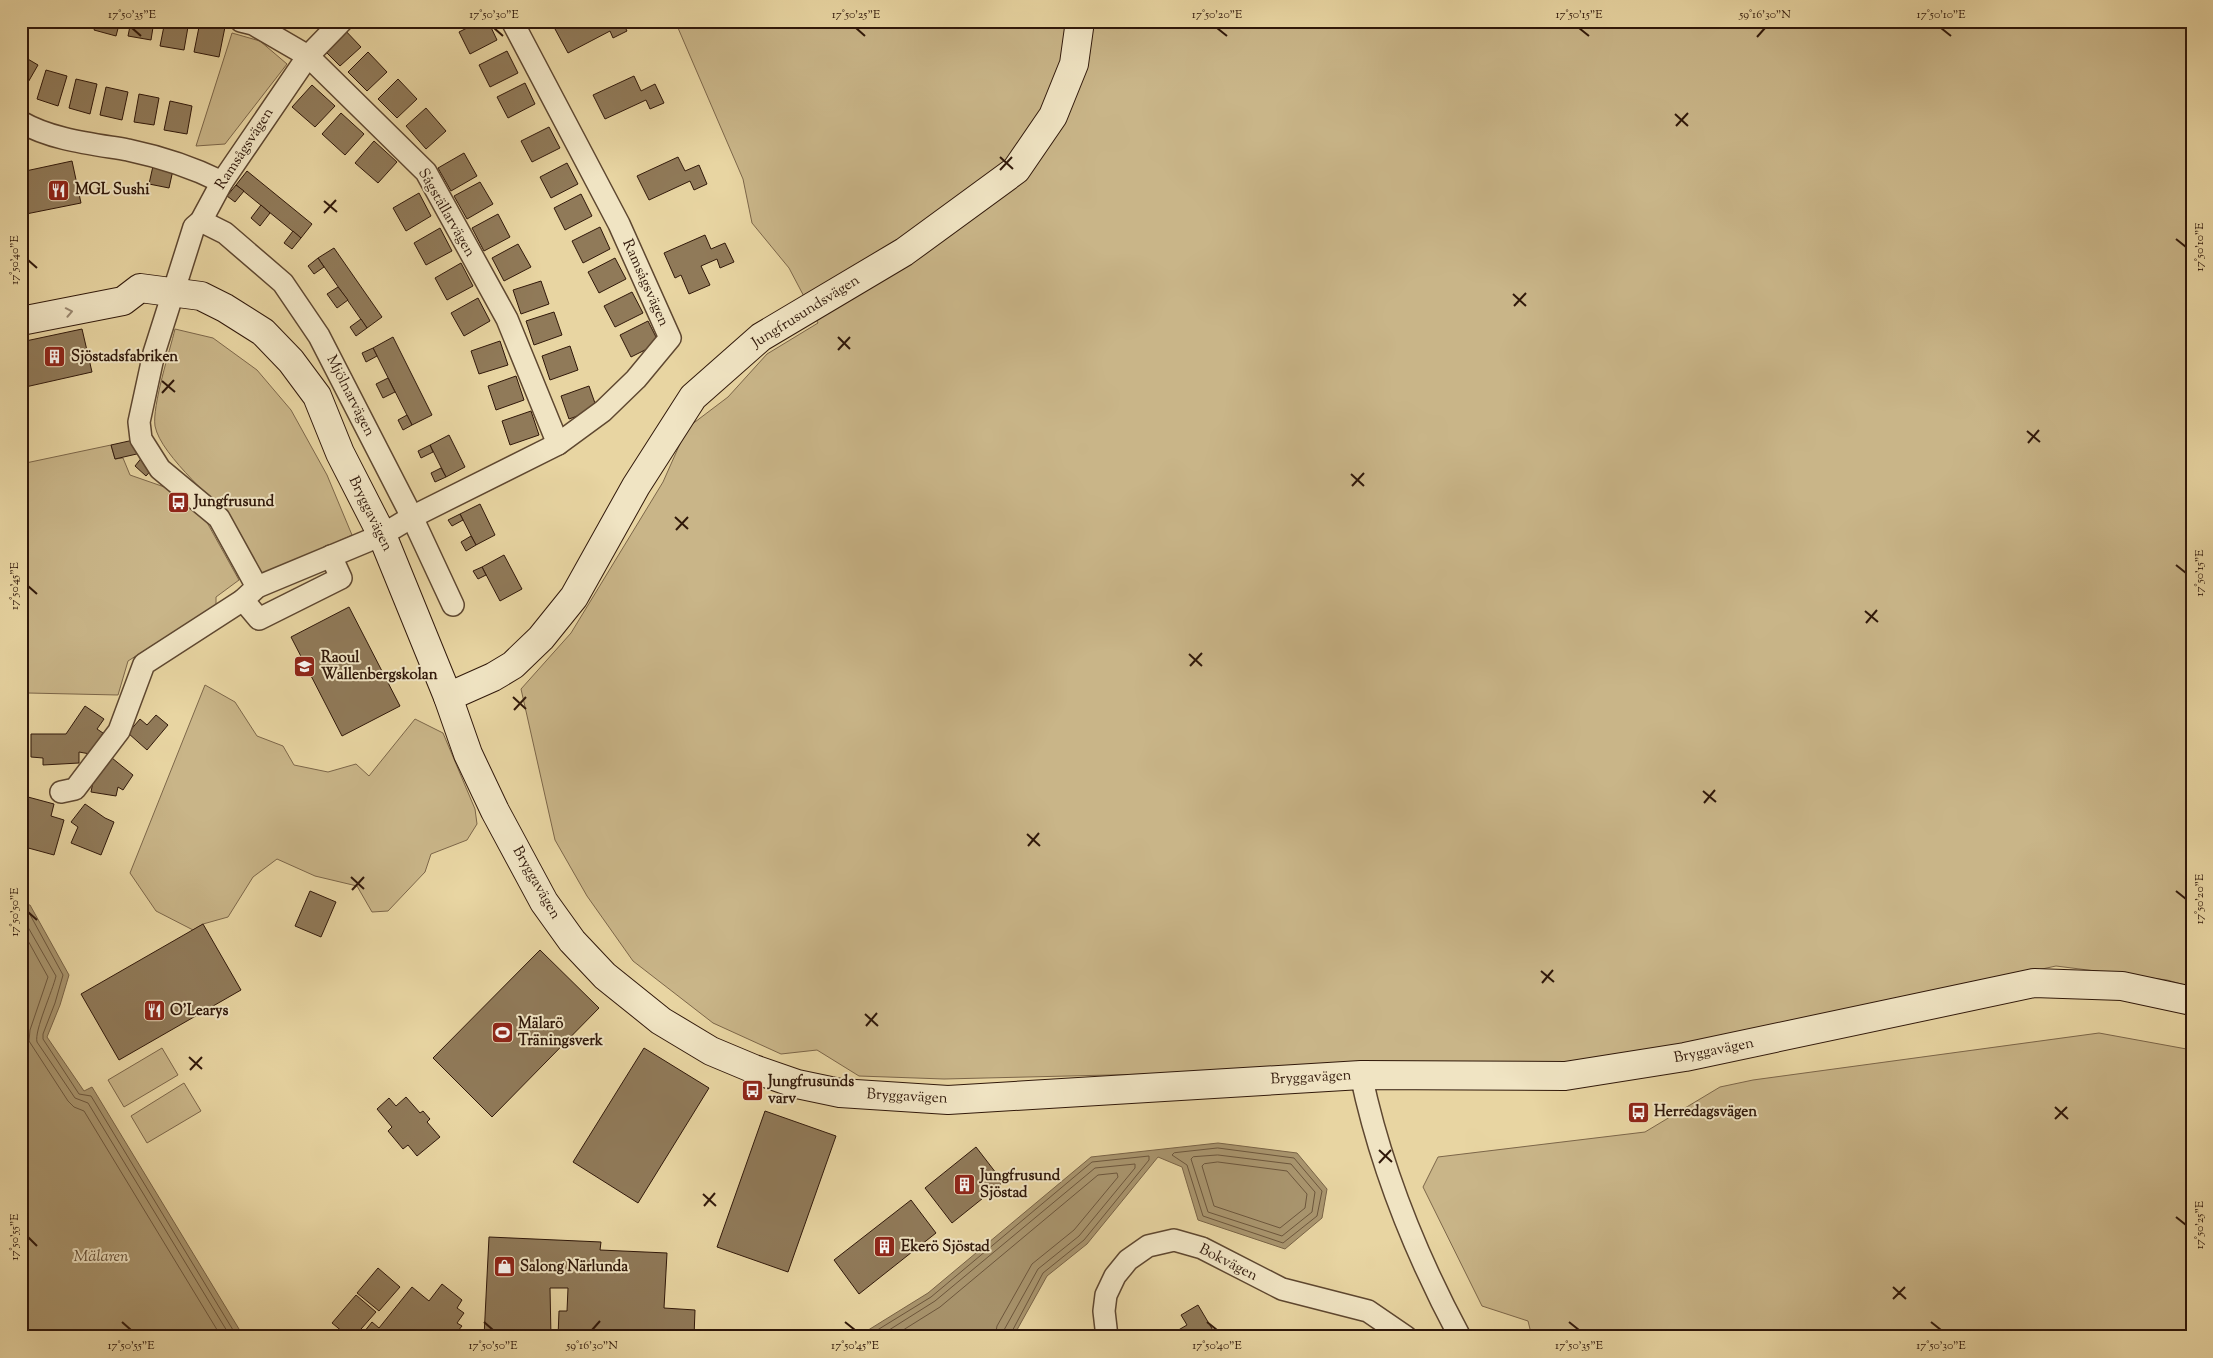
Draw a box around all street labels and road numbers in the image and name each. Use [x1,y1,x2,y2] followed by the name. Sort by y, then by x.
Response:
[211,104,279,194] street label: Ramsågsvägen
[412,165,480,261] street label: Sågställarvägen
[616,236,674,330] street label: Ramsågsvägen
[747,270,864,354] street label: Jungfrusundsvägen
[320,352,380,441] street label: Mjölnarvägen
[343,473,397,555] street label: Bryggavägen
[507,843,565,924] street label: Bryggavägen
[1672,1033,1756,1069] street label: Bryggavägen
[1270,1065,1352,1091] street label: Bryggavägen
[866,1084,948,1110] street label: Bryggavägen
[1195,1239,1261,1287] street label: Bokvägen

